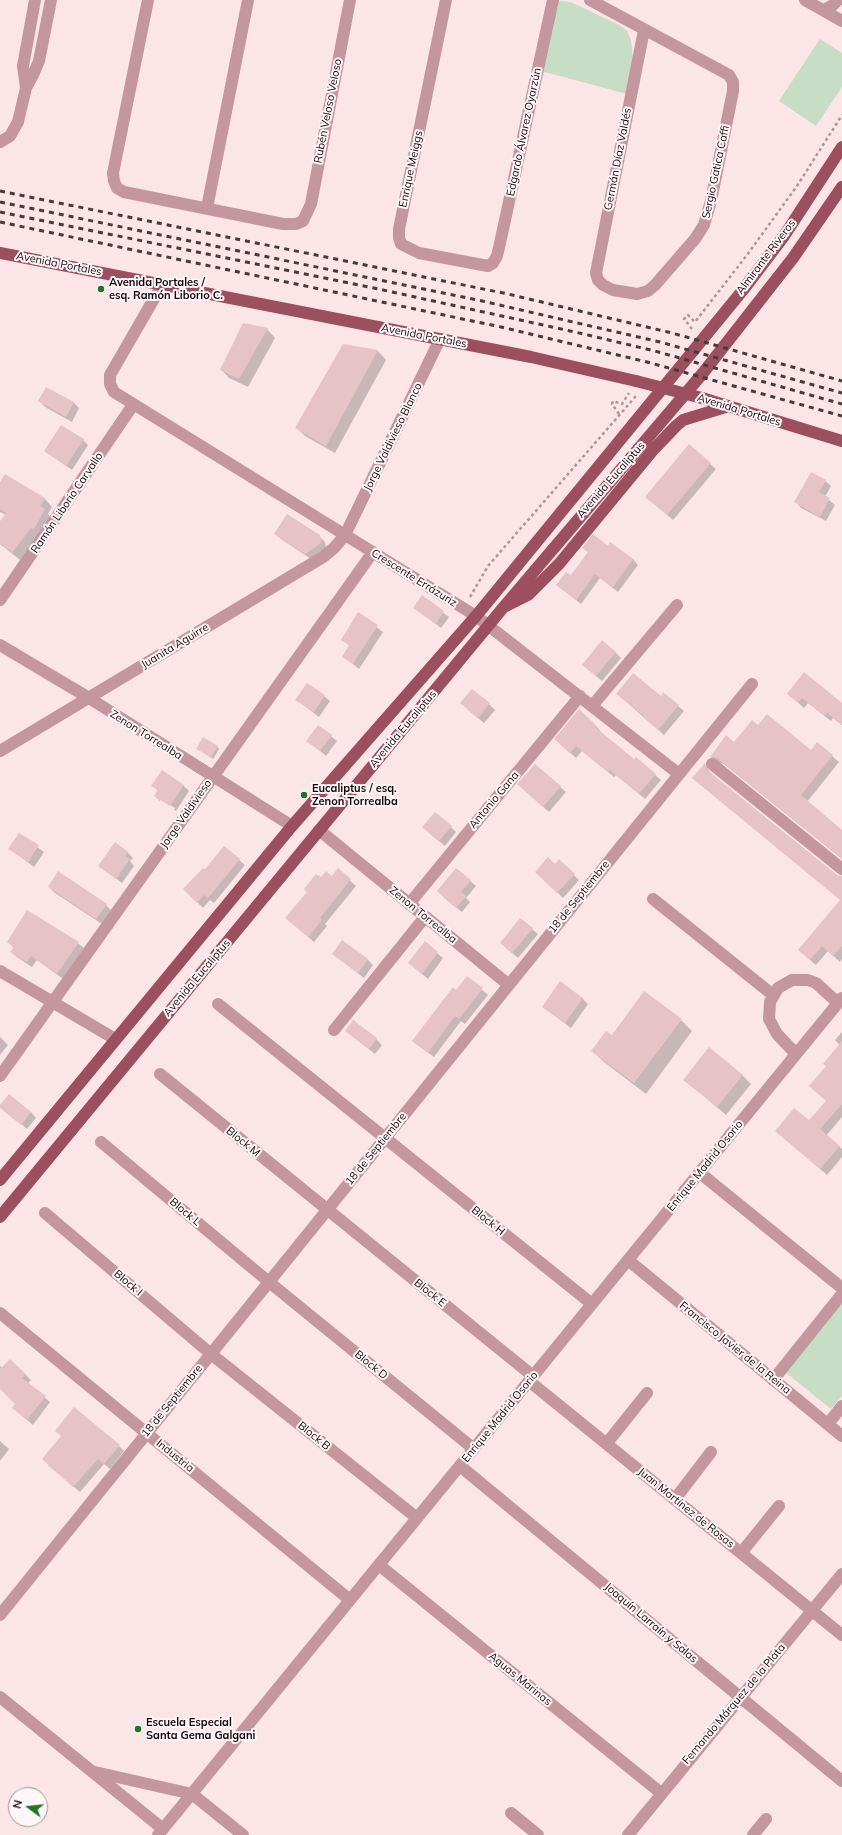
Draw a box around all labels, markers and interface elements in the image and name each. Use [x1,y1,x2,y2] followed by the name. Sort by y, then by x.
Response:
[311,58,345,164] street label: Rubén Veloso Veloso
[504,67,544,197] street label: Edgardo Álvarez Oyarzún
[602,107,634,211] street label: Germán Díaz Valdés
[700,124,732,220] street label: Sergio Gatica Caffi
[396,129,426,209] street label: Enrique Meiggs
[734,217,798,297] street label: Almirante Riveros
[15,249,103,279] street label: Avenida Portales
[109,276,223,302] place label: Avenida Portales / esq. Ramón Liborio C.
[96,284,106,294] marker: Avenida Portales / esq. Ramón Liborio C.
[380,321,468,351] street label: Avenida Portales
[361,381,425,493] street label: Jorge Valdivieso Blanco
[696,391,782,429] street label: Avenida Portales
[574,439,648,521] street label: Avenida Eucaliptus
[28,450,106,556] street label: Ramón Liborio Carvallo
[369,546,459,610] street label: Crescente Errázuriz
[139,621,211,671] street label: Juanita Aguirre
[367,688,439,770] street label: Avenida Eucaliptus
[107,707,185,763] street label: Zenon Torrealba
[466,769,522,831] street label: Antonio Gana
[157,777,215,851] street label: Jorge Valdivieso
[312,782,398,808] place label: Eucaliptus / esq. Zenon Torrealba
[299,790,309,800] marker: Eucaliptus / esq. Zenon Torrealba
[546,858,612,936] street label: 18 de Septiembre
[387,884,459,946] street label: Zenon Torrealba
[161,937,233,1019] street label: Avenida Eucaliptus
[343,1110,409,1188] street label: 18 de Septiembre
[664,1118,746,1214] street label: Enrique Madrid Osorio
[223,1124,263,1160] street label: Block M
[167,1195,203,1229] street label: Block L
[469,1204,507,1238] street label: Block H
[111,1267,145,1299] street label: Block I
[412,1276,448,1310] street label: Block E
[677,1299,793,1397] street label: Francisco Javier de la Reina
[352,1348,390,1382] street label: Block D
[139,1362,205,1440] street label: 18 de Septiembre
[459,1369,541,1465] street label: Enrique Madrid Osorio
[295,1419,333,1453] street label: Block B
[153,1437,197,1475] street label: Industria
[635,1465,737,1551] street label: Juan Martínez de Rosas
[602,1580,700,1666] street label: Joaquín Larraín y Salas
[680,1641,788,1767] street label: Fernando Márquez de la Plata
[486,1650,554,1708] street label: Aguas Marinas
[146,1716,255,1742] place label: Escuela Especial Santa Gema Galgani
[133,1724,143,1734] marker: Escuela Especial Santa Gema Galgani
[8,1787,48,1827] north arrow
[10,1798,25,1810] text: N

